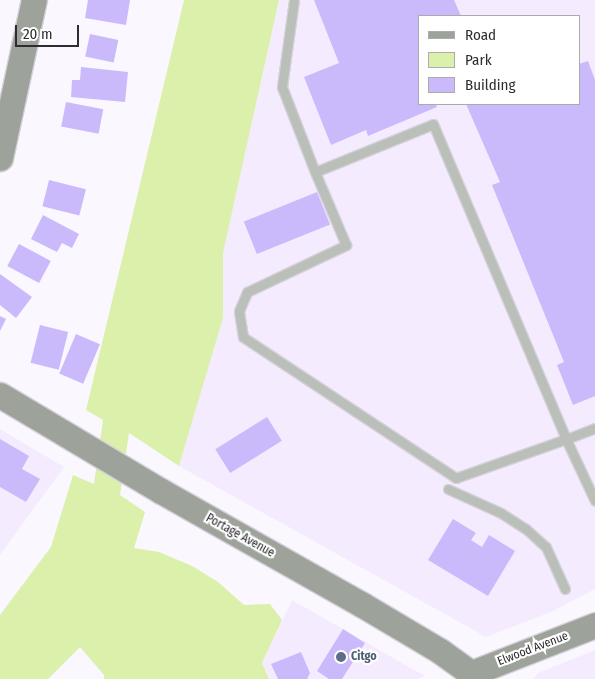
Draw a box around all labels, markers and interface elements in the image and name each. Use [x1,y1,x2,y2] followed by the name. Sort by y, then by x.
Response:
[18,15,81,47] scale bar
[418,15,580,105] legend
[23,25,53,43] text: 20 m
[465,26,496,44] text: Road
[465,51,492,69] text: Park
[465,76,516,94] text: Building
[203,511,277,561] street label: Portage Avenue
[496,629,570,669] street label: Elwood Avenue
[351,650,377,664] place label: Citgo
[335,651,347,663] marker: Citgo

